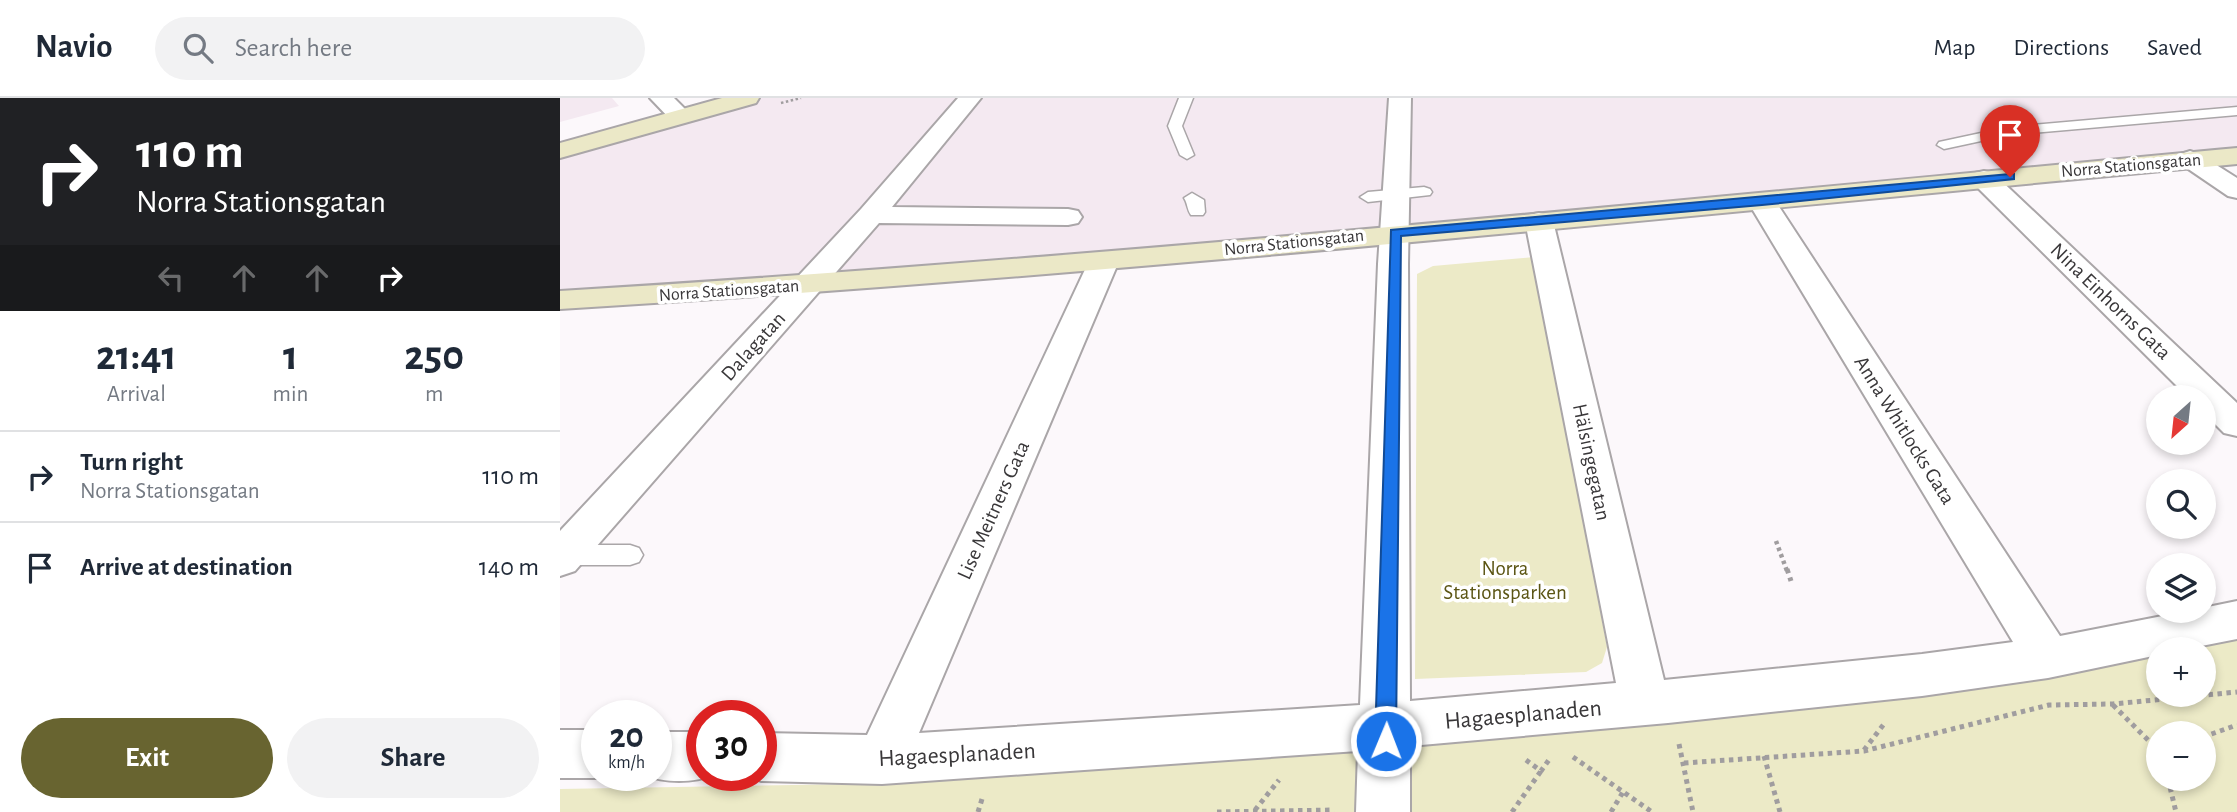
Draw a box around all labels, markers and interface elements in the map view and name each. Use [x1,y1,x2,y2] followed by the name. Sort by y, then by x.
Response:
[155,17,645,80] search box
[179,29,217,67] icon: search
[35,31,113,64] text: Navio
[235,35,352,61] text: Search here
[1933,36,1975,60] text: Map
[2013,36,2109,60] text: Directions
[2147,36,2202,60] text: Saved
[1980,105,2040,177] pin
[1991,116,2029,154] icon: arrive
[21,126,112,217] icon: right
[136,128,244,177] text: 110 m
[2060,151,2202,181] street label: Norra Stationsgatan
[136,186,386,218] text: Norra Stationsgatan
[1223,227,1365,259] street label: Norra Stationsgatan
[2047,239,2175,364] street label: Nina Einhorns Gata
[152,259,190,297] icon: left
[225,259,263,297] icon: ahead
[298,259,336,297] icon: ahead
[371,259,409,297] icon: right
[658,277,800,305] street label: Norra Stationsgatan
[717,308,790,385] street label: Dalagatan
[96,335,177,377] text: 21:41
[283,335,298,377] text: 1
[404,335,464,377] text: 250
[1850,352,1959,508] street label: Anna Whitlocks Gata
[107,383,166,406] text: Arrival
[273,383,308,406] text: min
[425,383,443,406] text: m
[2146,385,2216,455] north arrow
[2146,385,2216,791] map controls
[1569,402,1614,522] street label: Hälsingegatan
[953,437,1034,583] street label: Lise Meitners Gata
[80,449,183,475] text: Turn right
[21,458,59,496] icon: right
[482,463,539,489] text: 110 m
[2146,469,2216,539] button: search
[80,480,260,503] text: Norra Stationsgatan
[21,549,59,587] icon: arrive
[2146,553,2216,623] button: layers
[80,554,293,580] text: Arrive at destination
[479,554,539,580] text: 140 m
[1443,558,1567,603] park label: Norra Stationsparken
[2146,637,2216,707] button: +
[1443,696,1603,734] street label: Hagaesplanaden
[686,700,777,791] speed limit sign: 30
[1349,704,1423,778] position arrow
[21,718,273,798] button: Exit
[287,718,539,798] button: Share
[609,719,644,754] text: 20
[2146,721,2216,791] button: −
[878,739,1036,771] street label: Hagaesplanaden
[608,754,645,772] text: km/h

